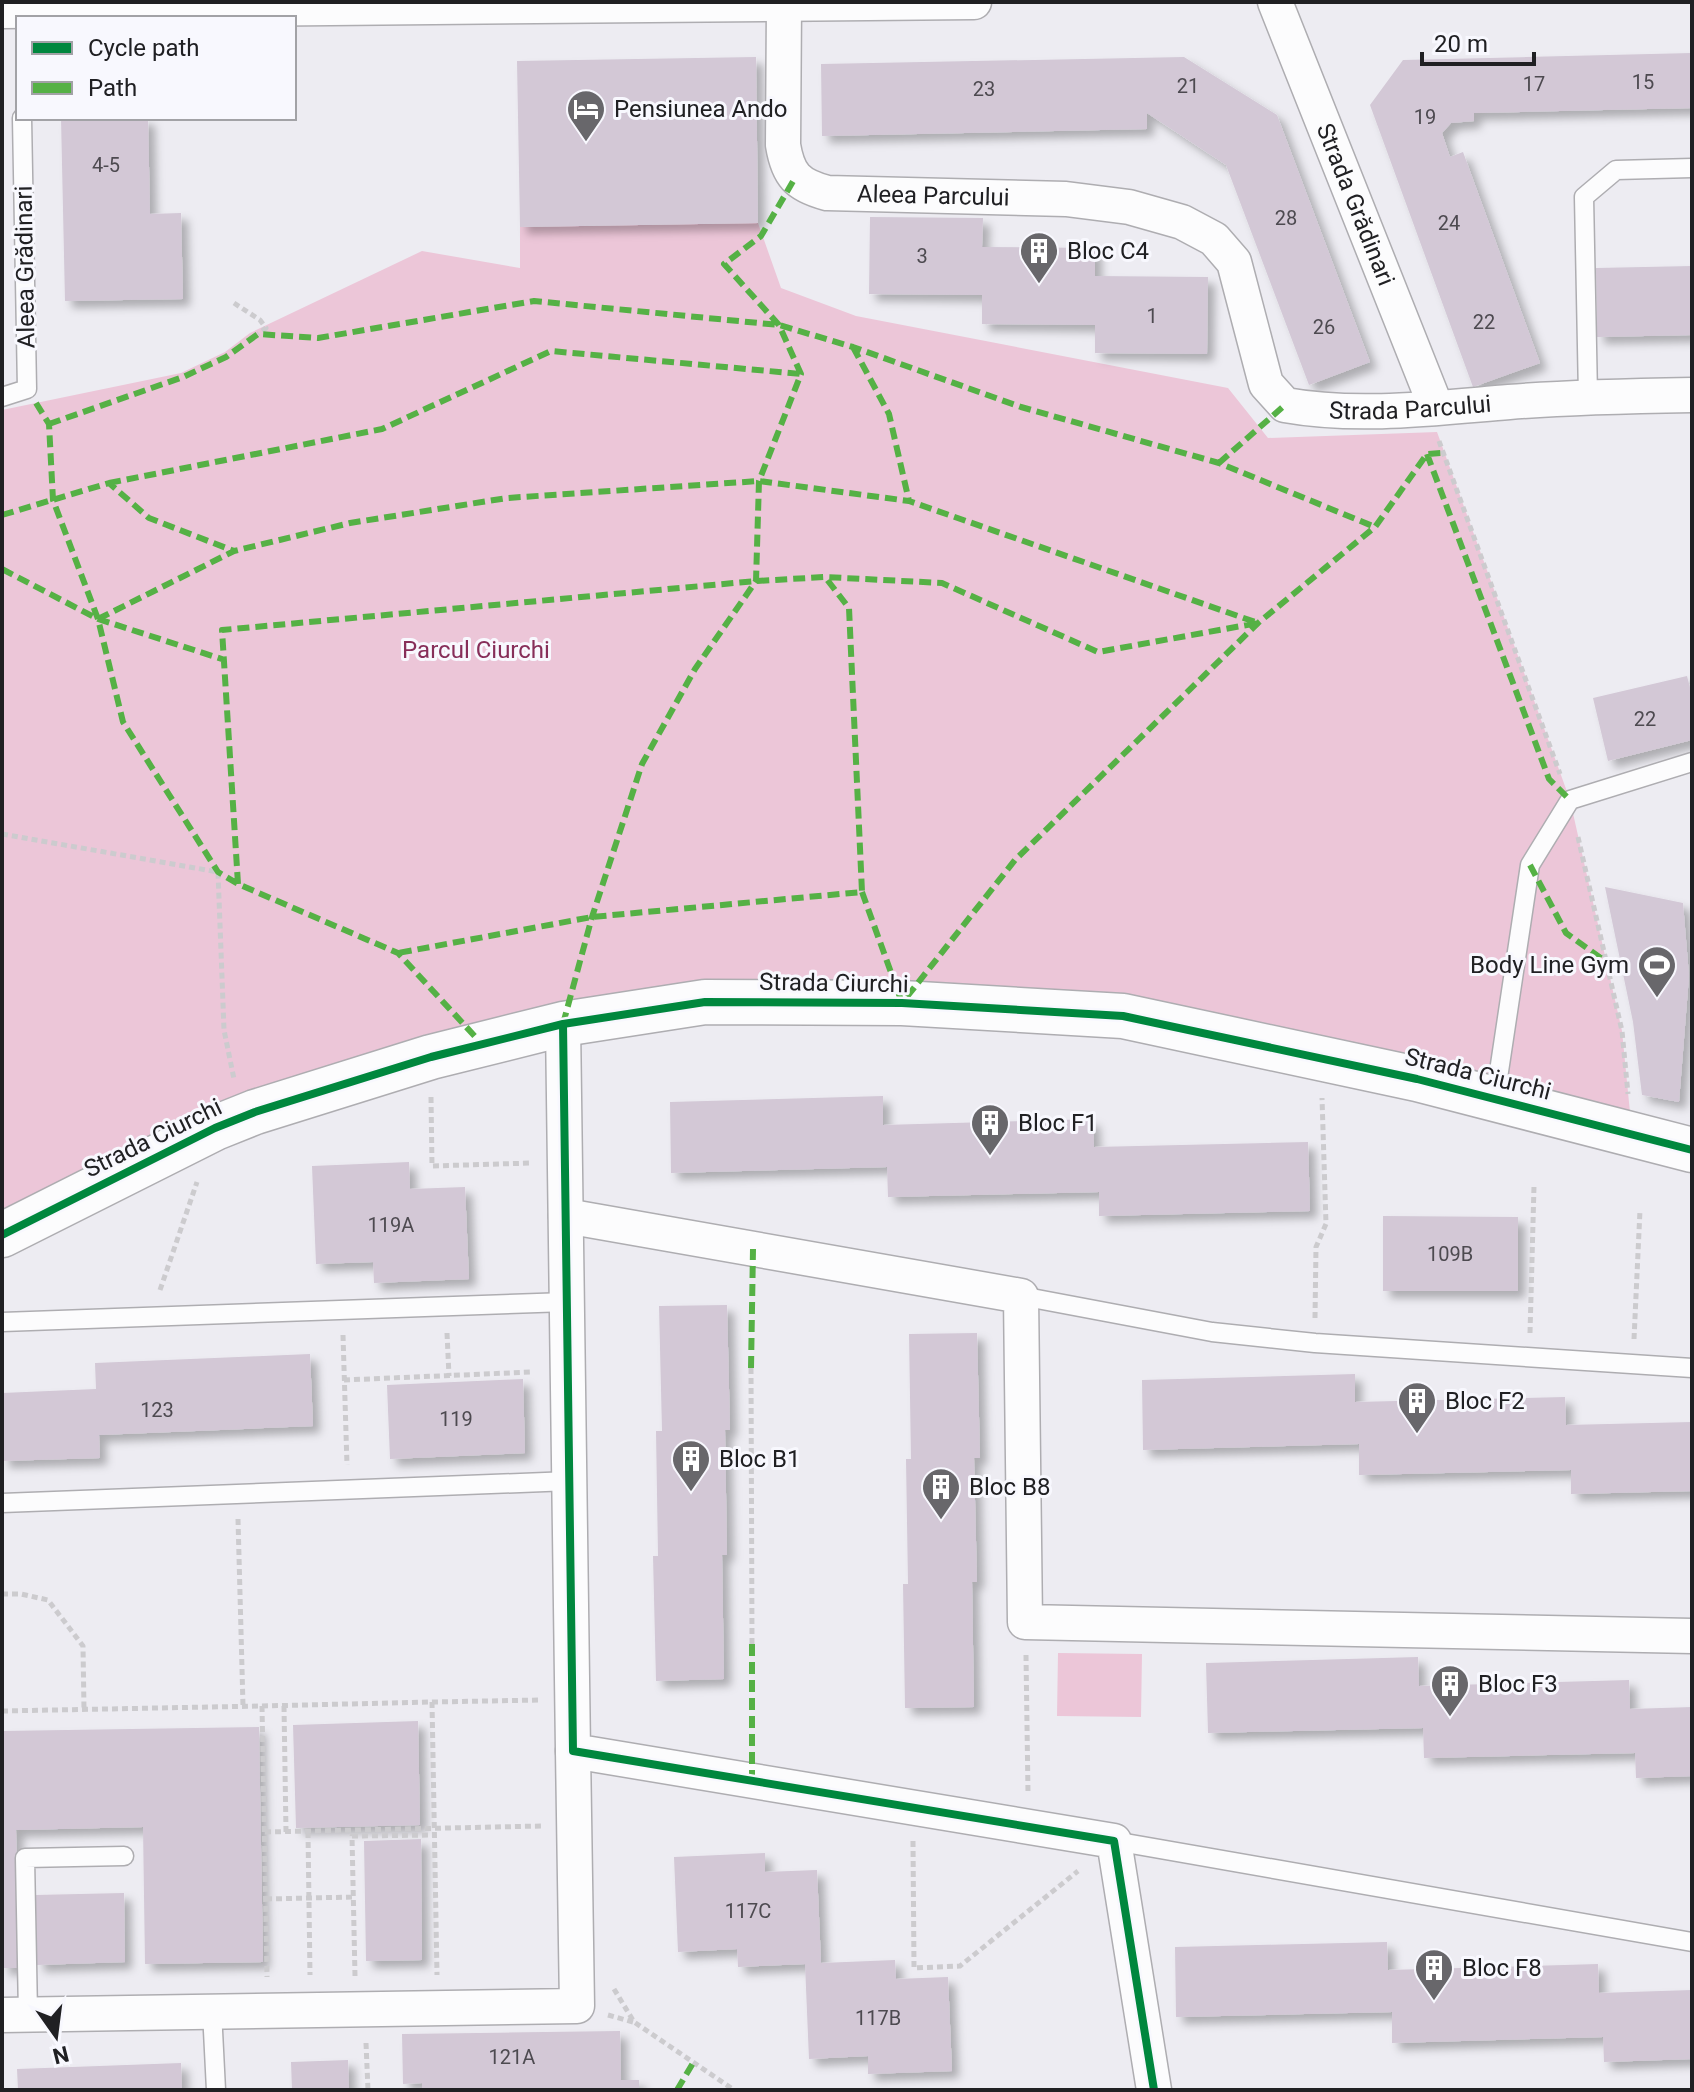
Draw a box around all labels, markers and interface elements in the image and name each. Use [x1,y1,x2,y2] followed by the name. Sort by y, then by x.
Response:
[16,16,296,120] legend
[1422,16,1534,66] scale bar
[1434,30,1488,58] text: 20 m
[88,34,200,62] text: Cycle path
[1632,70,1654,94] house number: 15
[1523,72,1545,96] house number: 17
[88,74,137,102] text: Path
[1177,74,1199,98] house number: 21
[973,77,995,101] house number: 23
[565,88,607,143] hotel icon: Pensiunea Ando
[614,95,788,123] place label: Pensiunea Ando
[1414,105,1436,129] house number: 19
[1311,119,1400,290] street label: Strada Grădinari
[92,153,120,177] house number: 4-5
[857,180,1010,212] street label: Aleea Parcului
[10,185,40,349] street label: Aleea Grădinari
[1275,206,1297,230] house number: 28
[1438,211,1460,235] house number: 24
[1018,230,1060,285] building icon: Bloc C4
[1067,237,1149,265] place label: Bloc C4
[916,244,928,268] house number: 3
[1146,304,1158,328] house number: 1
[1473,310,1495,334] house number: 22
[1313,315,1335,339] house number: 26
[1328,390,1492,425] street label: Strada Parcului
[402,636,550,664] park label: Parcul Ciurchi
[1634,707,1656,731] house number: 22
[1636,944,1678,999] sports icon: Body Line Gym
[1470,951,1629,979] place label: Body Line Gym
[759,968,909,998] street label: Strada Ciurchi
[1402,1042,1554,1106] street label: Strada Ciurchi
[80,1093,226,1183] street label: Strada Ciurchi
[969,1102,1011,1157] building icon: Bloc F1
[1018,1109,1098,1137] place label: Bloc F1
[368,1213,414,1237] house number: 119A
[1427,1242,1473,1266] house number: 109B
[1396,1380,1438,1435] building icon: Bloc F2
[1445,1387,1525,1415] place label: Bloc F2
[140,1398,174,1422] house number: 123
[439,1407,473,1431] house number: 119
[670,1438,712,1493] building icon: Bloc B1
[719,1445,800,1473] place label: Bloc B1
[920,1466,962,1521] building icon: Bloc B8
[969,1473,1050,1501] place label: Bloc B8
[1429,1663,1471,1718] building icon: Bloc F3
[1478,1670,1558,1698] place label: Bloc F3
[725,1899,771,1923] house number: 117C
[1413,1947,1455,2002] building icon: Bloc F8
[1462,1954,1542,1982] place label: Bloc F8
[16,1996,96,2076] north arrow
[855,2006,901,2030] house number: 117B
[50,2041,71,2069] text: N
[489,2045,535,2069] house number: 121A

